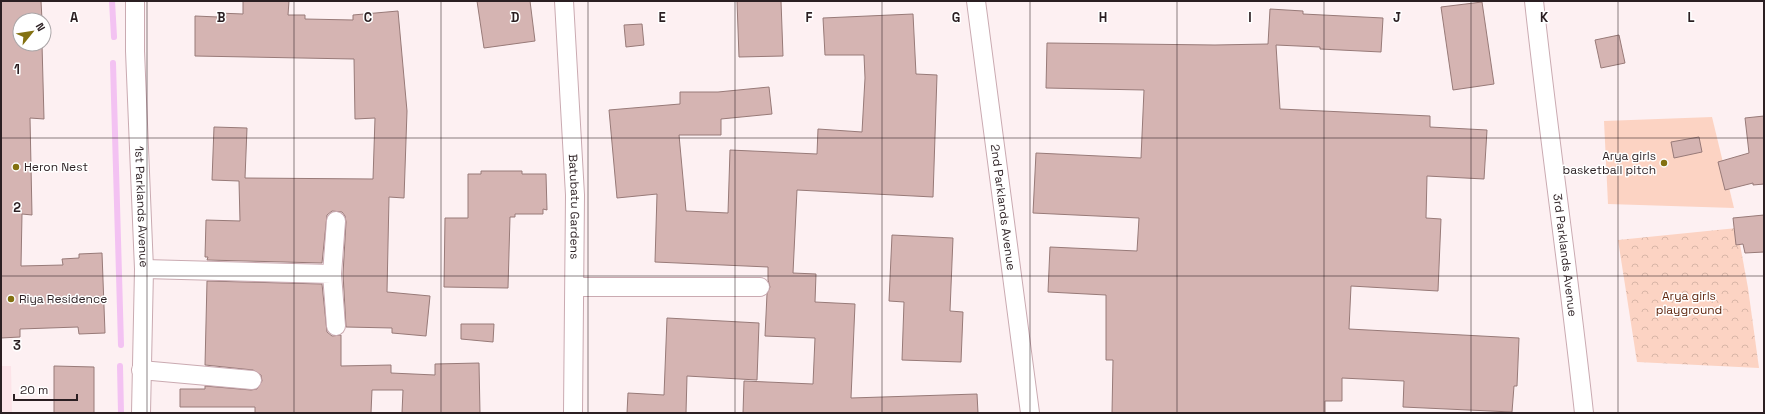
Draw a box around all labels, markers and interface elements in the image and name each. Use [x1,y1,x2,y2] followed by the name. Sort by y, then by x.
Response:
[70,9,79,26] text: A
[217,9,226,26] text: B
[364,9,372,26] text: C
[511,9,520,26] text: D
[658,9,666,26] text: E
[806,9,813,26] text: F
[952,9,960,26] text: G
[1099,9,1107,26] text: H
[1248,9,1252,26] text: I
[1393,9,1401,26] text: J
[1540,9,1549,26] text: K
[1687,9,1695,26] text: L
[12,12,52,52] north arrow
[33,20,49,34] text: N
[14,61,20,78] text: 1
[987,143,1019,271] street label: 2nd Parklands Avenue
[131,146,152,268] street label: 1st Parklands Avenue
[1562,148,1656,178] place label: Arya girls basketball pitch
[565,154,583,259] street label: Batubatu Gardens
[1659,158,1669,168] marker: Arya girls basketball pitch
[24,159,88,175] place label: Heron Nest
[11,162,21,172] marker: Heron Nest
[1549,193,1581,318] street label: 3rd Parklands Avenue
[13,199,21,216] text: 2
[1656,288,1722,318] park label: Arya girls playground
[19,291,107,307] place label: Riya Residence
[6,294,16,304] marker: Riya Residence
[13,337,21,354] text: 3
[14,376,77,402] scale bar
[20,382,48,398] text: 20 m

